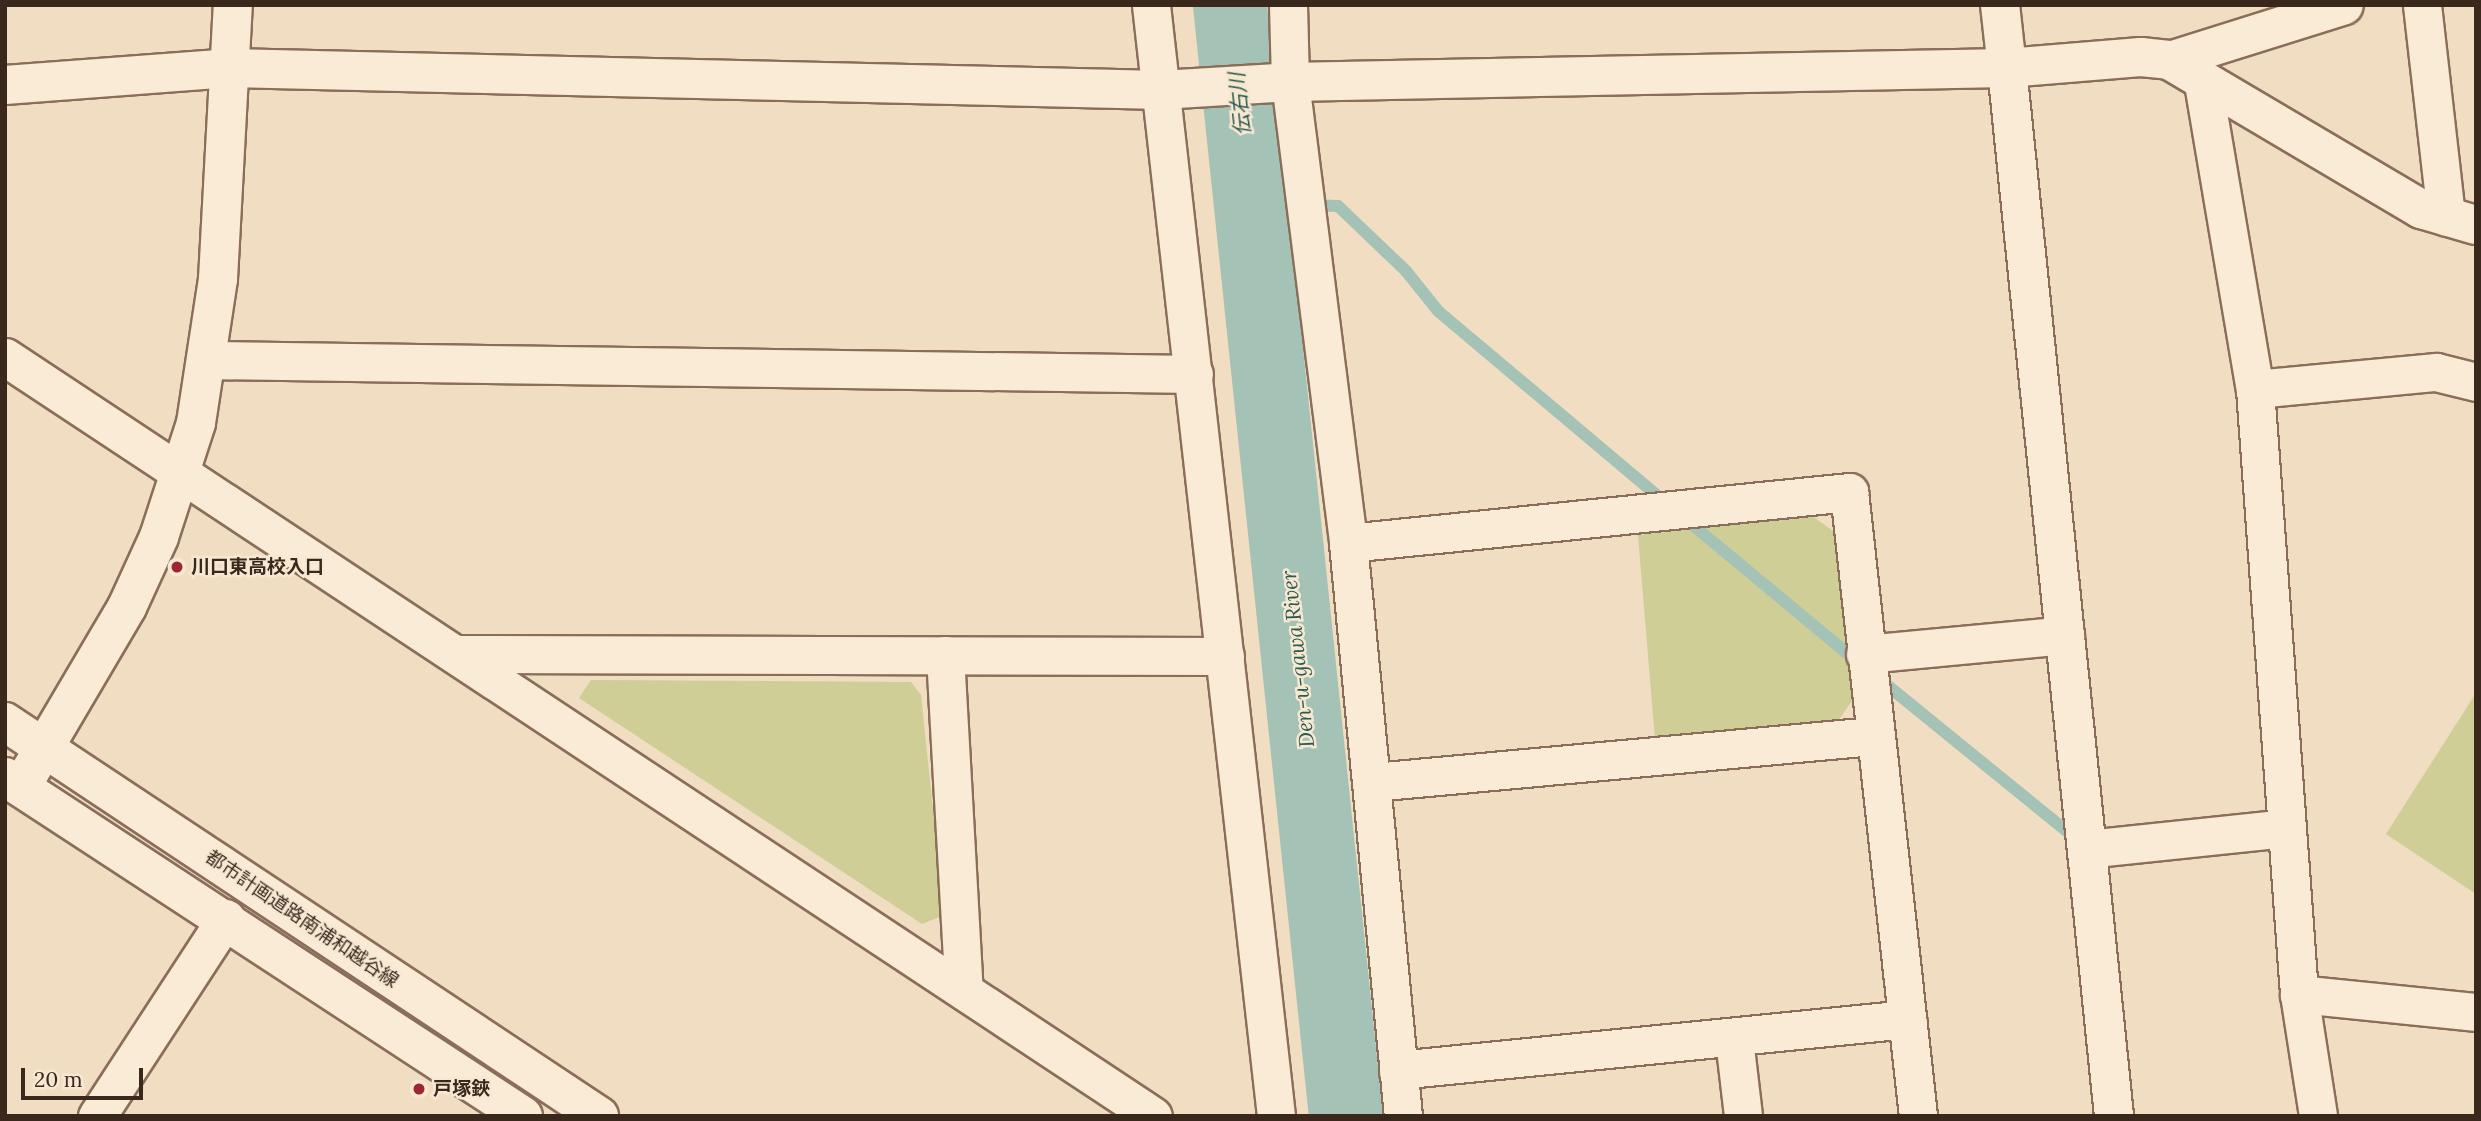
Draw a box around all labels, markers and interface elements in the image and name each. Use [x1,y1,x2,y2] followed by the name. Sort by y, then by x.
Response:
[1224,71,1256,137] water label: 伝右川
[191,556,324,578] place label: 川口東高校入口
[169,559,185,575] marker: 川口東高校入口
[1276,569,1320,749] water label: Den-u-gawa River
[201,846,403,992] street label: 都市計画道路南浦和越谷線
[24,1054,147,1098] scale bar
[34,1066,83,1093] text: 20 m
[433,1078,490,1100] place label: 戸塚鋏
[411,1081,427,1097] marker: 戸塚鋏

